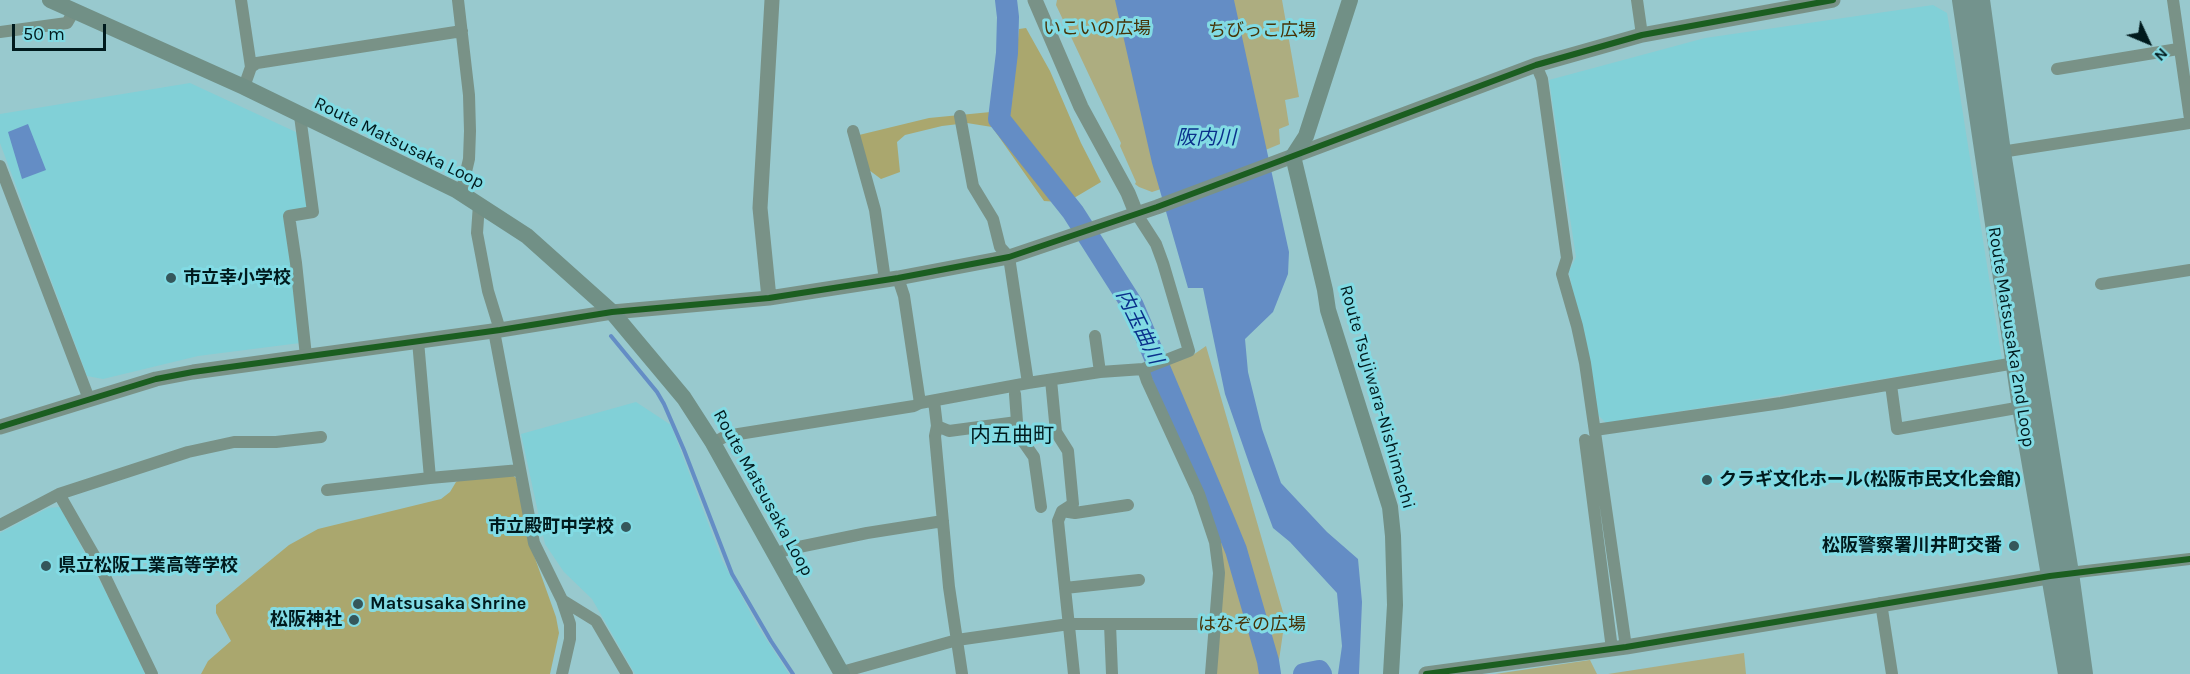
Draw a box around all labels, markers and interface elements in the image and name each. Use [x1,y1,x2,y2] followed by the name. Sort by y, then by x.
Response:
[15,12,110,50] scale bar
[2118,12,2178,72] north arrow
[1043,18,1151,40] park label: いこいの広場
[1208,20,1316,42] park label: ちびっこ広場
[23,23,65,45] text: 50 m
[2150,44,2172,66] text: N
[310,92,488,194] street label: Route Matsusaka Loop
[1176,126,1236,150] water label: 阪内川
[1983,225,2039,449] street label: Route Matsusaka 2nd Loop
[183,267,291,289] place label: 市立幸小学校
[164,271,178,285] marker: 市立幸小学校
[1335,283,1419,511] street label: Route Tsujiwara-Nishimachi
[1111,286,1167,368] water label: 内玉曲川
[708,406,818,580] street label: Route Matsusaka Loop
[970,423,1054,449] district label: 内五曲町
[1719,469,2021,491] place label: クラギ文化ホール(松阪市民文化会館)
[1700,473,1714,487] marker: クラギ文化ホール(松阪市民文化会館)
[488,516,614,538] place label: 市立殿町中学校
[619,520,633,534] marker: 市立殿町中学校
[1822,535,2002,557] place label: 松阪警察署川井町交番
[2007,539,2021,553] marker: 松阪警察署川井町交番
[58,555,238,577] place label: 県立松阪工業高等学校
[39,559,53,573] marker: 県立松阪工業高等学校
[370,593,526,615] place label: Matsusaka Shrine
[351,597,365,611] marker: Matsusaka Shrine
[270,609,342,631] place label: 松阪神社
[347,613,361,627] marker: 松阪神社
[1198,614,1306,636] park label: はなぞの広場

